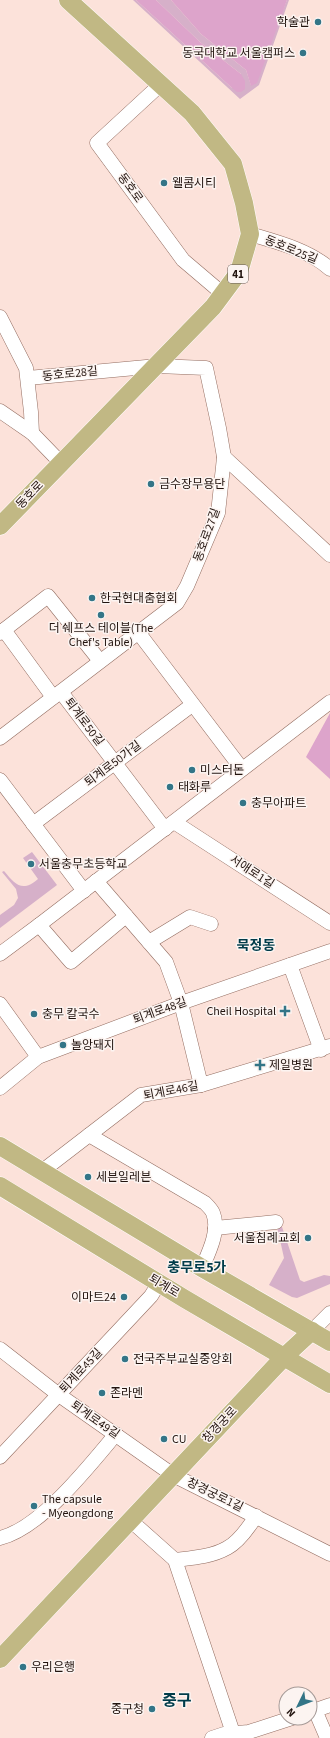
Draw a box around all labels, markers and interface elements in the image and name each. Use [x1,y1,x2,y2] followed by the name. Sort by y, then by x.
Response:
[277,14,310,31] place label: 학술관
[313,17,323,27] marker: 학술관
[182,45,295,62] place label: 동국대학교 서울캠퍼스
[298,48,308,58] marker: 동국대학교 서울캠퍼스
[113,170,147,206] street label: 동호로
[172,175,216,192] place label: 웰콤시티
[159,178,169,188] marker: 웰콤시티
[262,232,320,268] street label: 동호로25길
[228,265,248,283] road number: 41
[41,363,99,385] street label: 동호로28길
[159,476,225,493] place label: 금수장무용단
[12,477,48,513] street label: 동호로
[146,479,156,489] marker: 금수장무용단
[189,506,225,564] street label: 동호로27길
[100,590,177,607] place label: 한국현대춤협회
[87,593,97,603] marker: 한국현대춤협회
[96,610,106,620] marker: 더 쉐프스 테이블(The Chef's Table)
[49,620,153,651] place label: 더 쉐프스 테이블(The Chef's Table)
[60,694,108,750] street label: 퇴계로50길
[81,737,145,791] street label: 퇴계로50가길
[200,762,244,779] place label: 미스터돈
[187,765,197,775] marker: 미스터돈
[178,779,211,796] place label: 태화루
[165,782,175,792] marker: 태화루
[251,795,306,812] place label: 충무아파트
[238,798,248,808] marker: 충무아파트
[226,851,278,893] street label: 서애로1길
[39,856,127,873] place label: 서울충무초등학교
[26,859,36,869] marker: 서울충무초등학교
[237,936,275,956] district label: 묵정동
[131,993,189,1029] street label: 퇴계로48길
[206,1003,276,1020] place label: Cheil Hospital
[279,1005,291,1017] marker: Cheil Hospital
[42,1006,100,1023] place label: 충무 칼국수
[29,1009,39,1019] marker: 충무 칼국수
[71,1037,115,1054] place label: 놀앙돼지
[58,1040,68,1050] marker: 놀앙돼지
[269,1057,313,1074] place label: 제일병원
[254,1059,266,1071] marker: 제일병원
[142,1077,200,1105] street label: 퇴계로46길
[96,1169,151,1186] place label: 세븐일레븐
[83,1172,93,1182] marker: 세븐일레븐
[234,1230,300,1247] place label: 서울침례교회
[303,1233,313,1243] marker: 서울침례교회
[168,1258,227,1278] district label: 충무로5가
[145,1270,183,1302] street label: 퇴계로
[71,1289,116,1306] place label: 이마트24
[119,1292,129,1302] marker: 이마트24
[56,1345,106,1397] street label: 퇴계로45길
[133,1351,232,1368] place label: 전국주부교실중앙회
[120,1354,130,1364] marker: 전국주부교실중앙회
[110,1385,143,1402] place label: 존라멘
[97,1388,107,1398] marker: 존라멘
[67,1397,123,1443] street label: 퇴계로49길
[199,1403,241,1447] street label: 창경궁로
[172,1431,186,1448] place label: CU
[159,1434,169,1444] marker: CU
[184,1474,246,1516] street label: 창경궁로1길
[42,1491,113,1522] place label: The capsule - Myeongdong
[29,1501,39,1511] marker: The capsule - Myeongdong
[31,1659,75,1676] place label: 우리은행
[18,1662,28,1672] marker: 우리은행
[278,1686,318,1726] north arrow
[162,1690,192,1712] district label: 중구
[111,1701,144,1718] place label: 중구청
[147,1704,157,1714] marker: 중구청
[283,1705,299,1720] text: N

